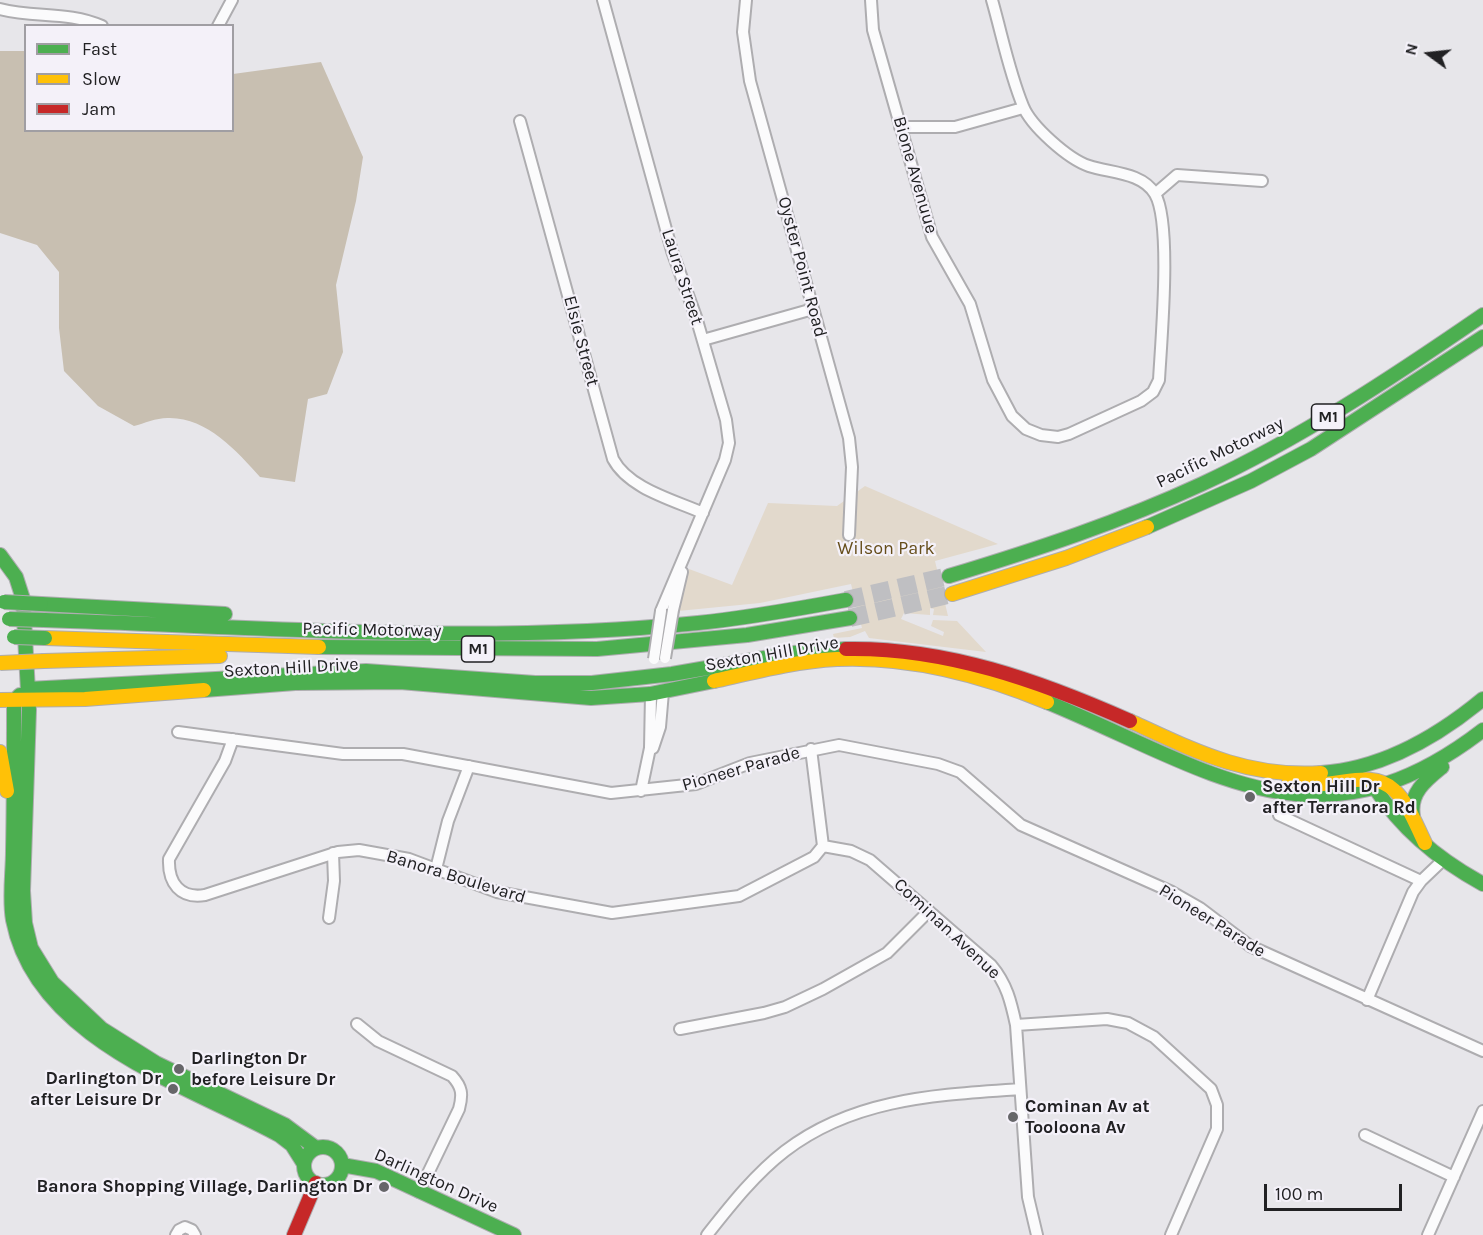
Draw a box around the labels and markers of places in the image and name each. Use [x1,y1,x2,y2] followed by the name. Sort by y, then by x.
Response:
[1262,776,1416,818] place label: Sexton Hill Dr after Terranora Rd
[1243,790,1257,804] marker: Sexton Hill Dr after Terranora Rd
[191,1048,335,1090] place label: Darlington Dr before Leisure Dr
[172,1062,186,1076] marker: Darlington Dr before Leisure Dr
[30,1068,161,1110] place label: Darlington Dr after Leisure Dr
[166,1082,180,1096] marker: Darlington Dr after Leisure Dr
[1025,1096,1150,1138] place label: Cominan Av at Tooloona Av
[1006,1110,1020,1124] marker: Cominan Av at Tooloona Av
[36,1176,372,1198] place label: Banora Shopping Village, Darlington Dr
[377,1180,391,1194] marker: Banora Shopping Village, Darlington Dr

